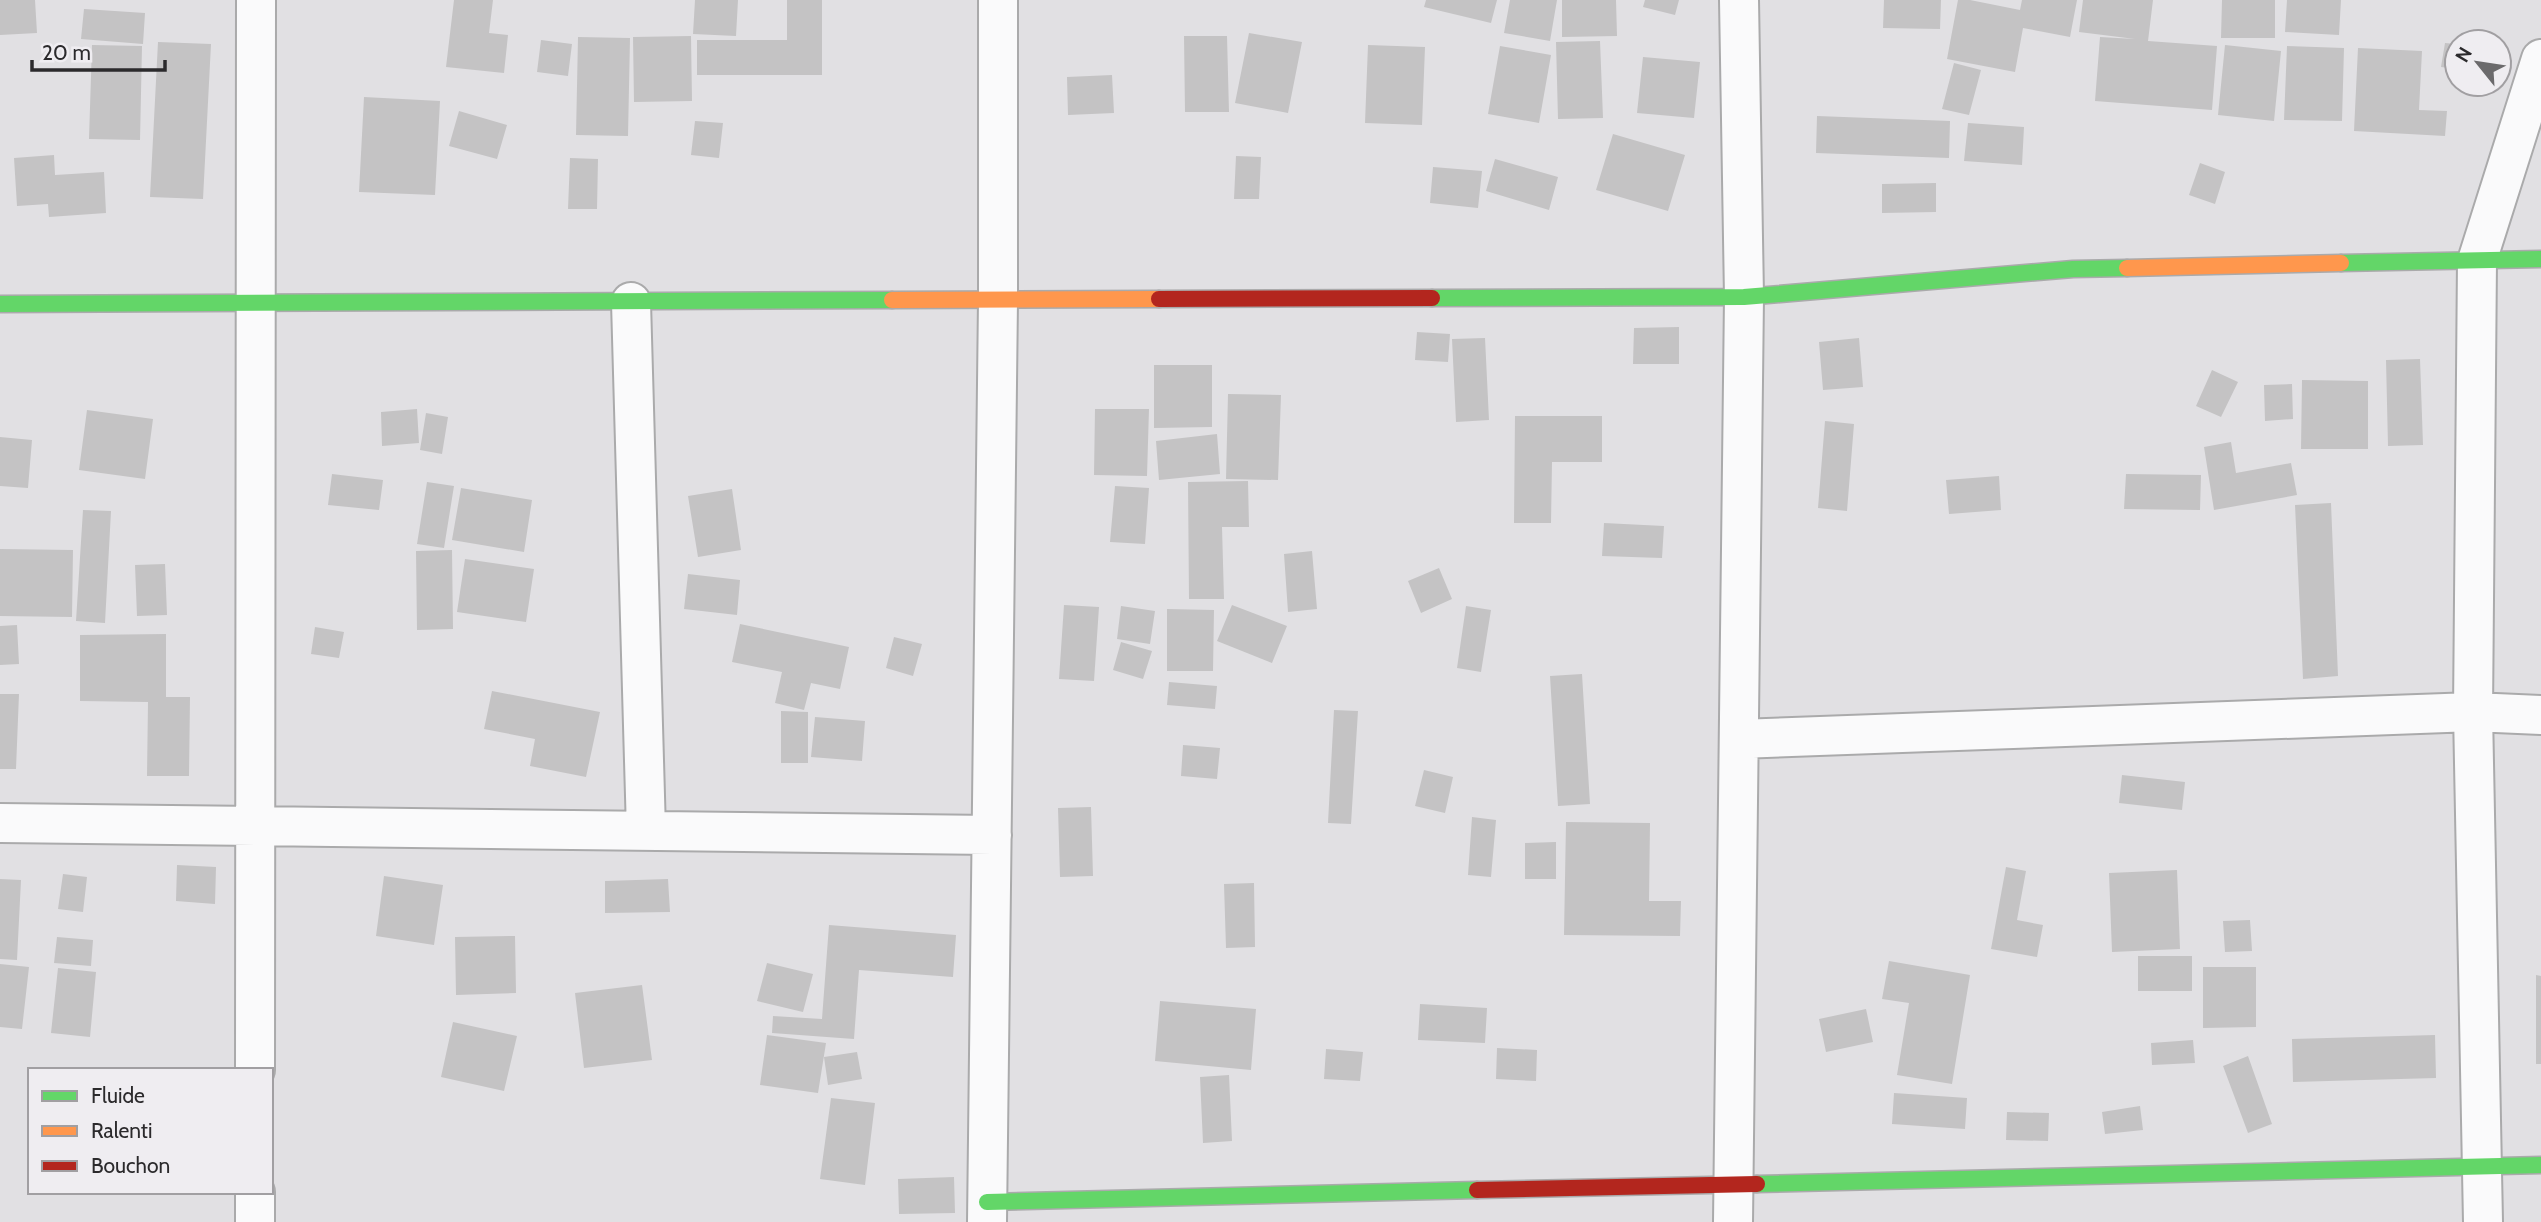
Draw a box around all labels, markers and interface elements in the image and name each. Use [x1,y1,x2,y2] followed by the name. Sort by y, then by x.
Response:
[32,28,164,72] scale bar
[2443,28,2513,98] north arrow
[42,40,91,65] text: 20 m
[2450,43,2477,66] text: N
[28,1068,273,1194] legend
[91,1083,145,1108] text: Fluide
[91,1118,152,1143] text: Ralenti
[91,1153,170,1178] text: Bouchon

